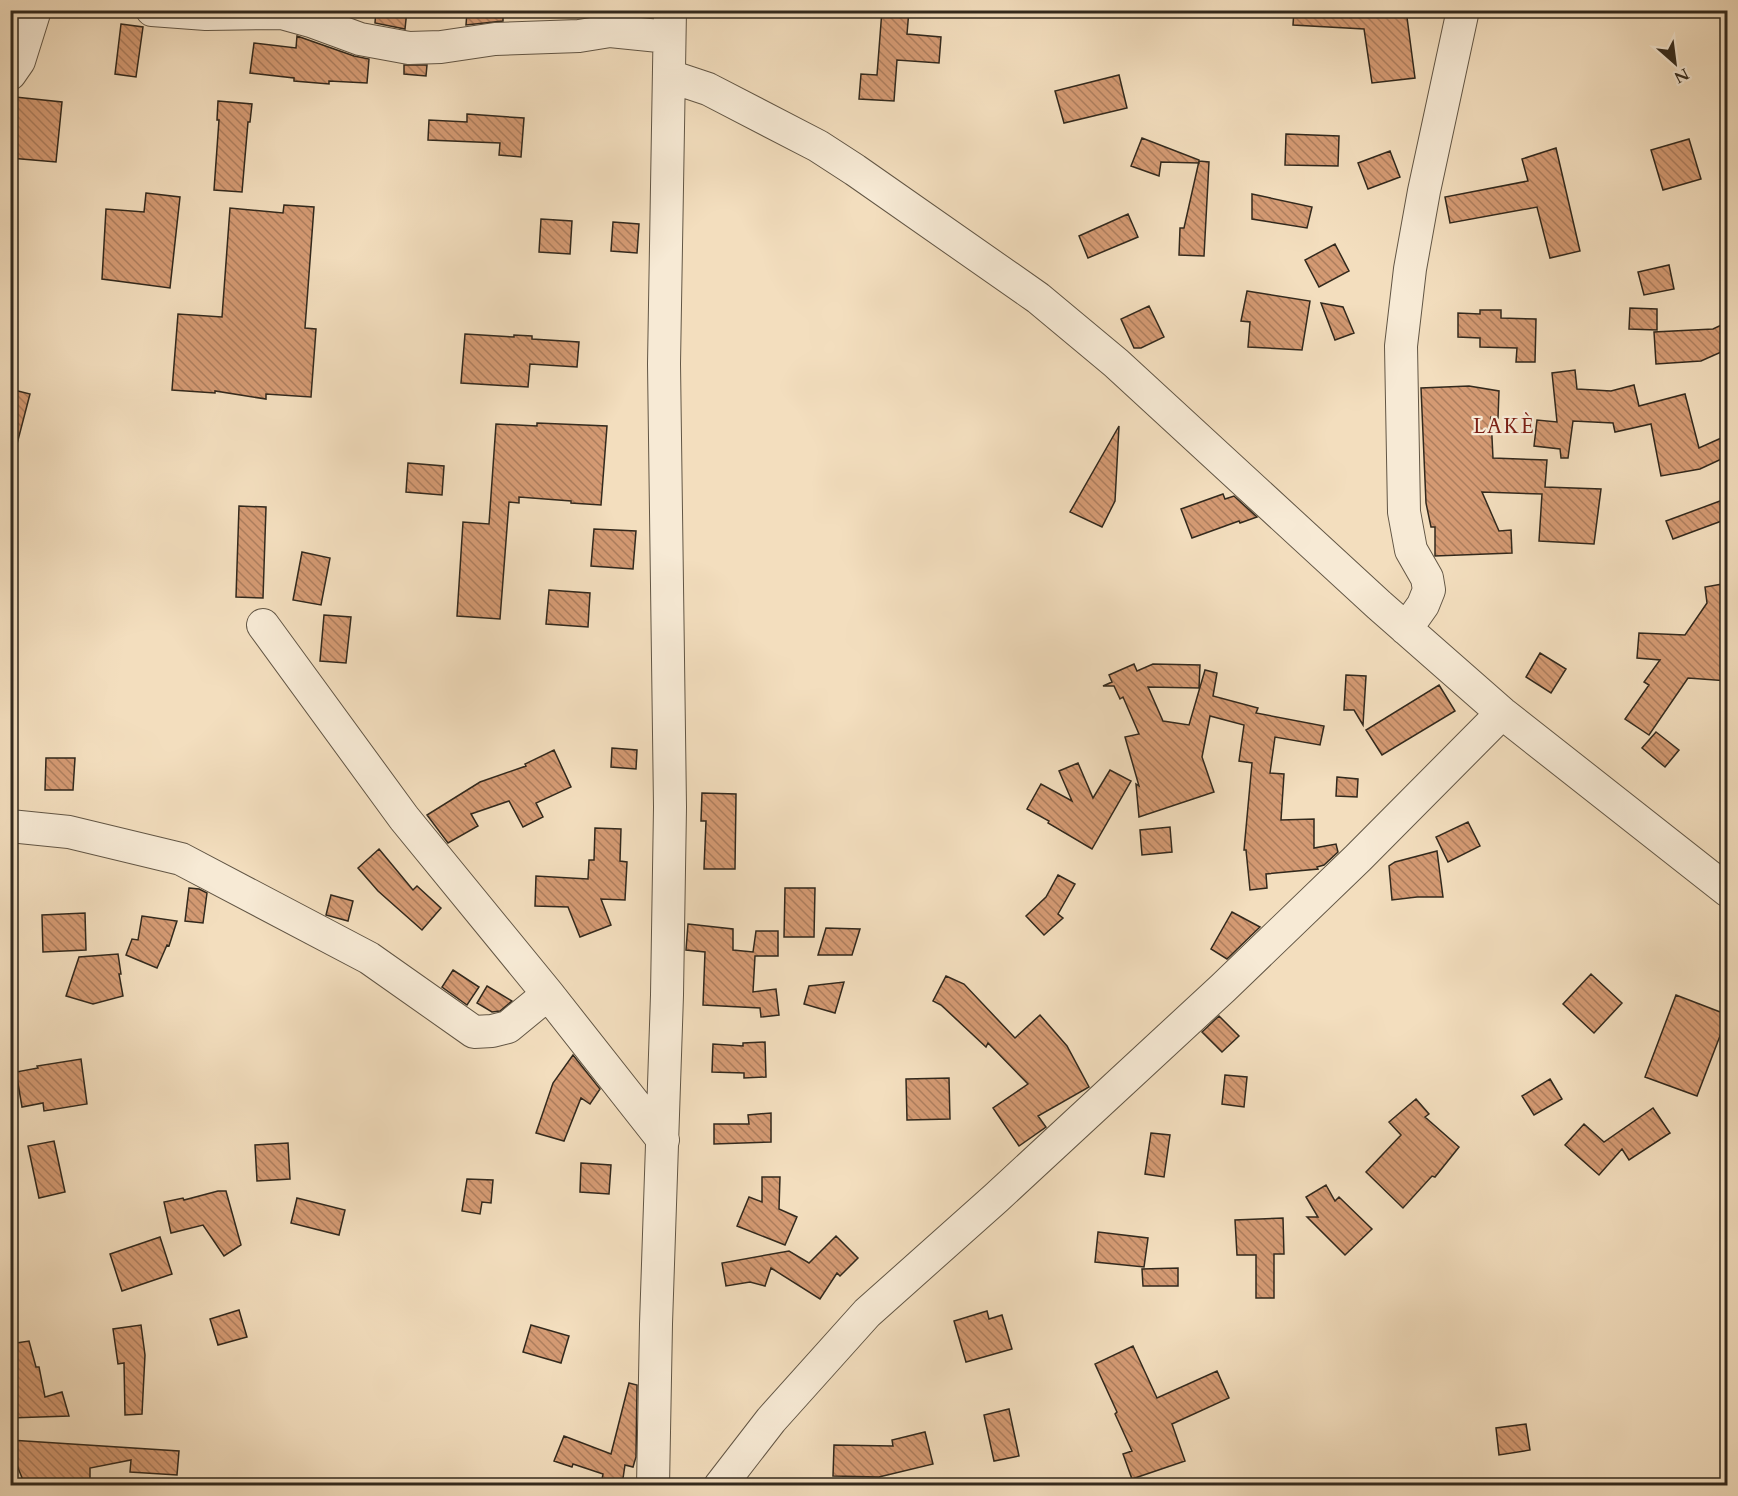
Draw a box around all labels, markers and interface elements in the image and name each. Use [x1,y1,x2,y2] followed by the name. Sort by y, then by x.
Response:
[1645,33,1705,93] north arrow
[1670,62,1693,88] text: N
[1473,412,1535,441] district label: LAKÈ

